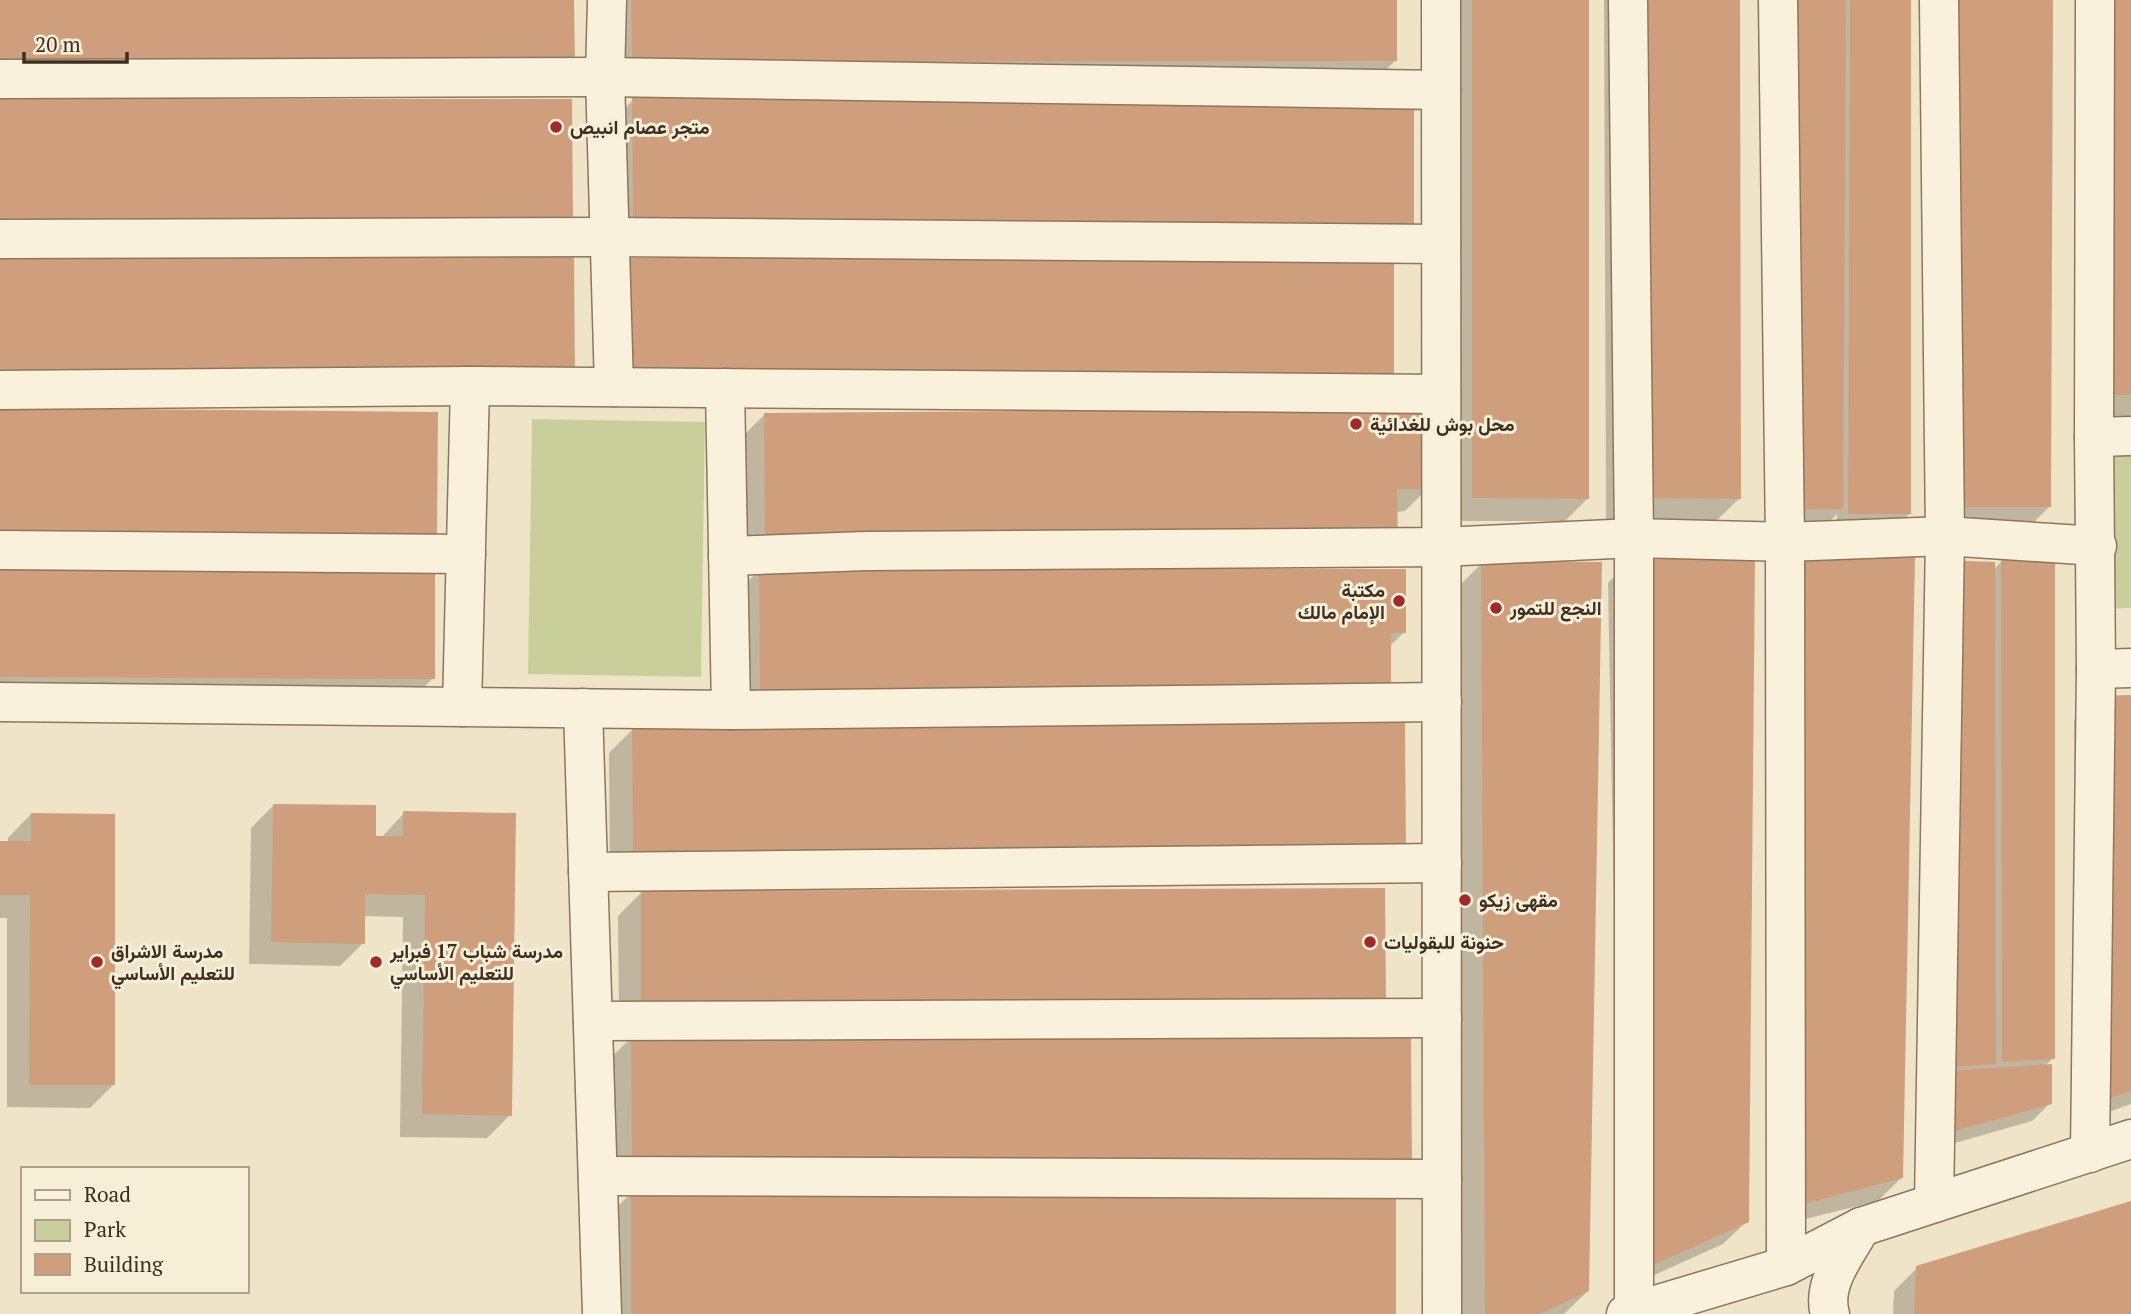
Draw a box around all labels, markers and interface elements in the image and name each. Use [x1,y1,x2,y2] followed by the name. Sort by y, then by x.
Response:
[24,21,128,65] scale bar
[35,30,81,58] text: 20 m
[570,114,710,140] place label: متجر عصام انبيص
[548,119,564,135] marker: متجر عصام انبيص
[1370,411,1515,437] place label: محل بوش للغدائية
[1348,416,1364,432] marker: محل بوش للغدائية
[1298,577,1385,625] place label: مكتبة الإمام مالك
[1391,593,1407,609] marker: مكتبة الإمام مالك
[1509,595,1602,622] place label: النجع للتمور
[1488,600,1504,616] marker: النجع للتمور
[1479,887,1558,913] place label: مقهى زيكو
[1457,892,1473,908] marker: مقهى زيكو
[1384,929,1504,955] place label: حنونة للبقوليات
[1362,934,1378,950] marker: حنونة للبقوليات
[111,938,235,990] place label: مدرسة الاشراق للتعليم الأساسي
[389,938,563,990] place label: مدرسة شباب 17 فبراير للتعليم الأساسي
[89,954,105,970] marker: مدرسة الاشراق للتعليم الأساسي
[368,954,384,970] marker: مدرسة شباب 17 فبراير للتعليم الأساسي
[21,1167,248,1293] legend
[84,1180,131,1208] text: Road
[84,1215,126,1243] text: Park
[84,1250,164,1278] text: Building

